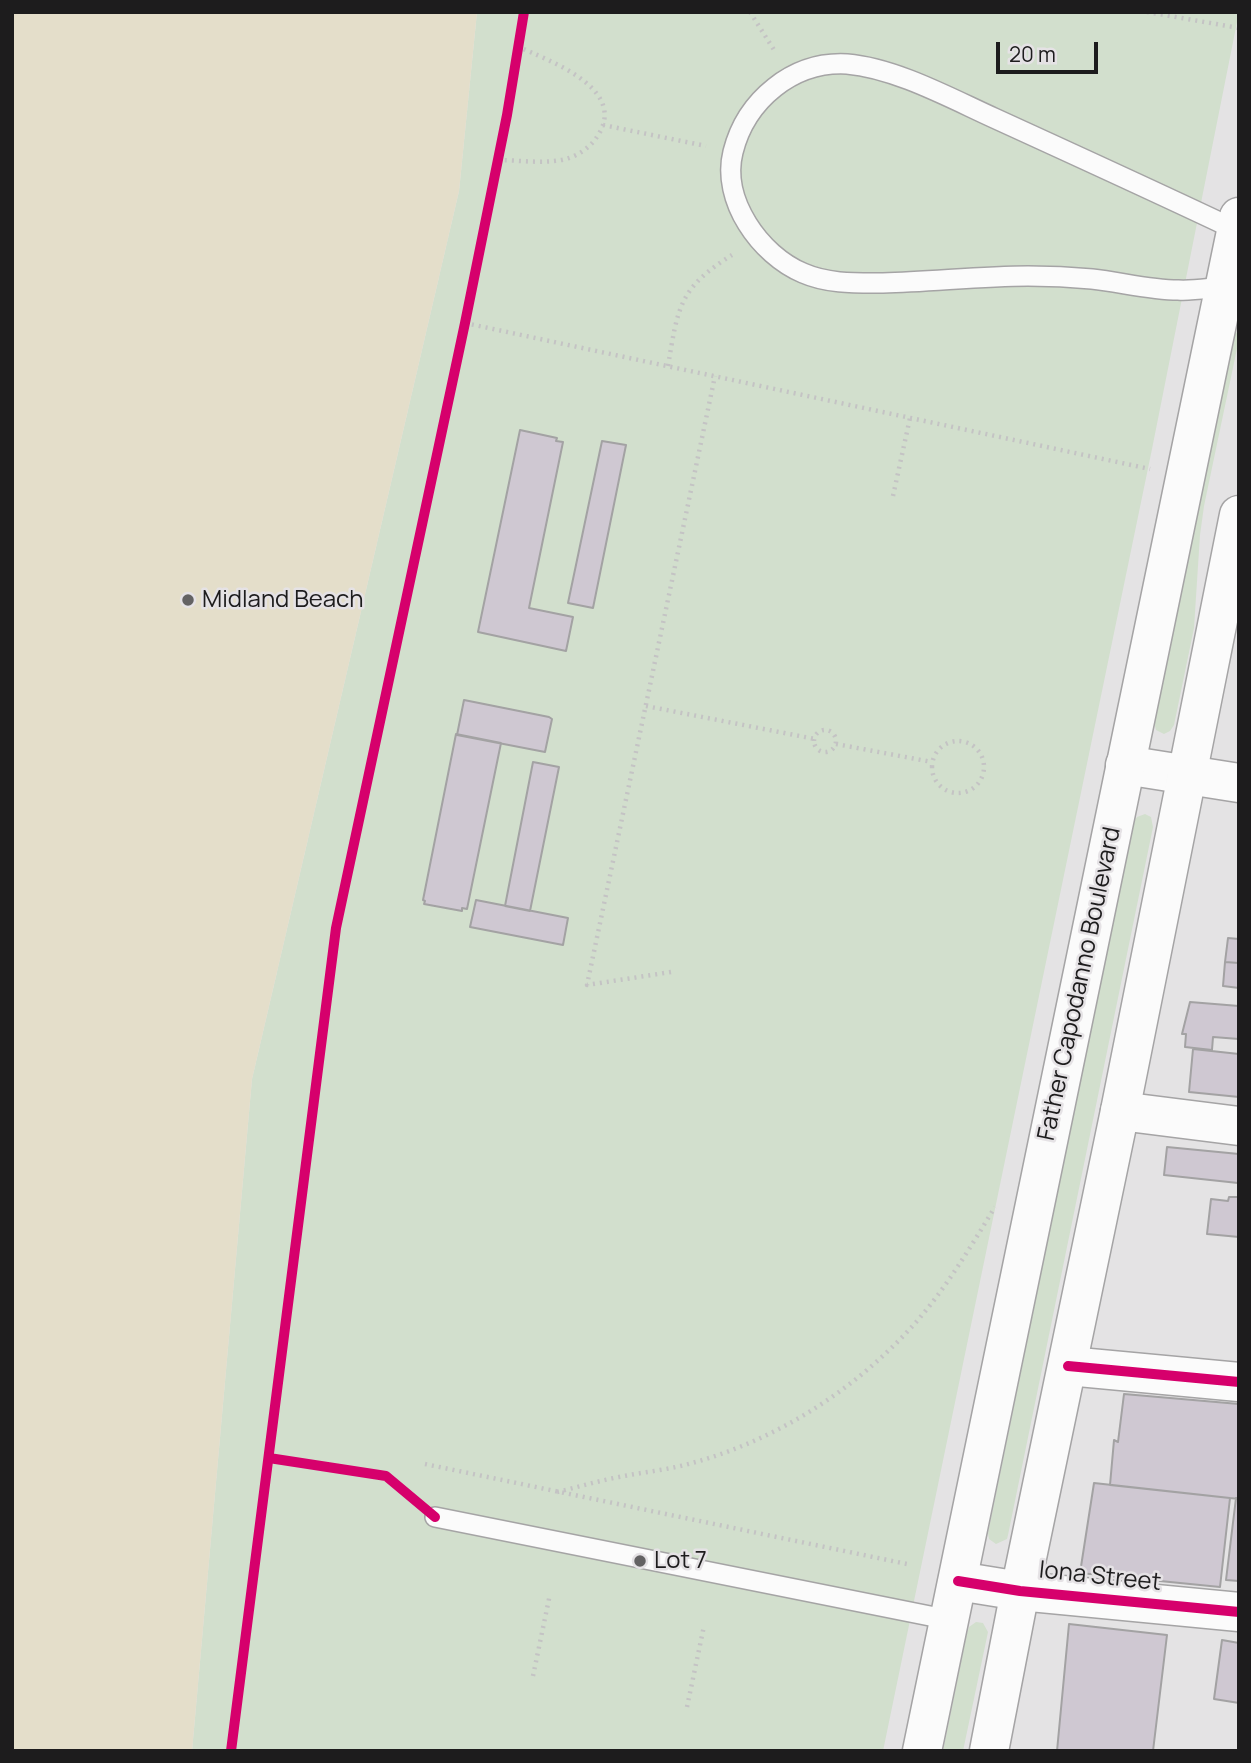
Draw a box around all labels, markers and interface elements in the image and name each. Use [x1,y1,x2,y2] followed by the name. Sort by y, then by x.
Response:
[999,28,1100,72] scale bar
[1009,40,1056,68] text: 20 m
[202,586,363,614] place label: Midland Beach
[180,592,196,608] marker: Midland Beach
[1033,825,1127,1143] street label: Father Capodanno Boulevard
[654,1547,707,1575] place label: Lot 7
[632,1553,648,1569] marker: Lot 7
[1037,1556,1163,1598] street label: Iona Street

